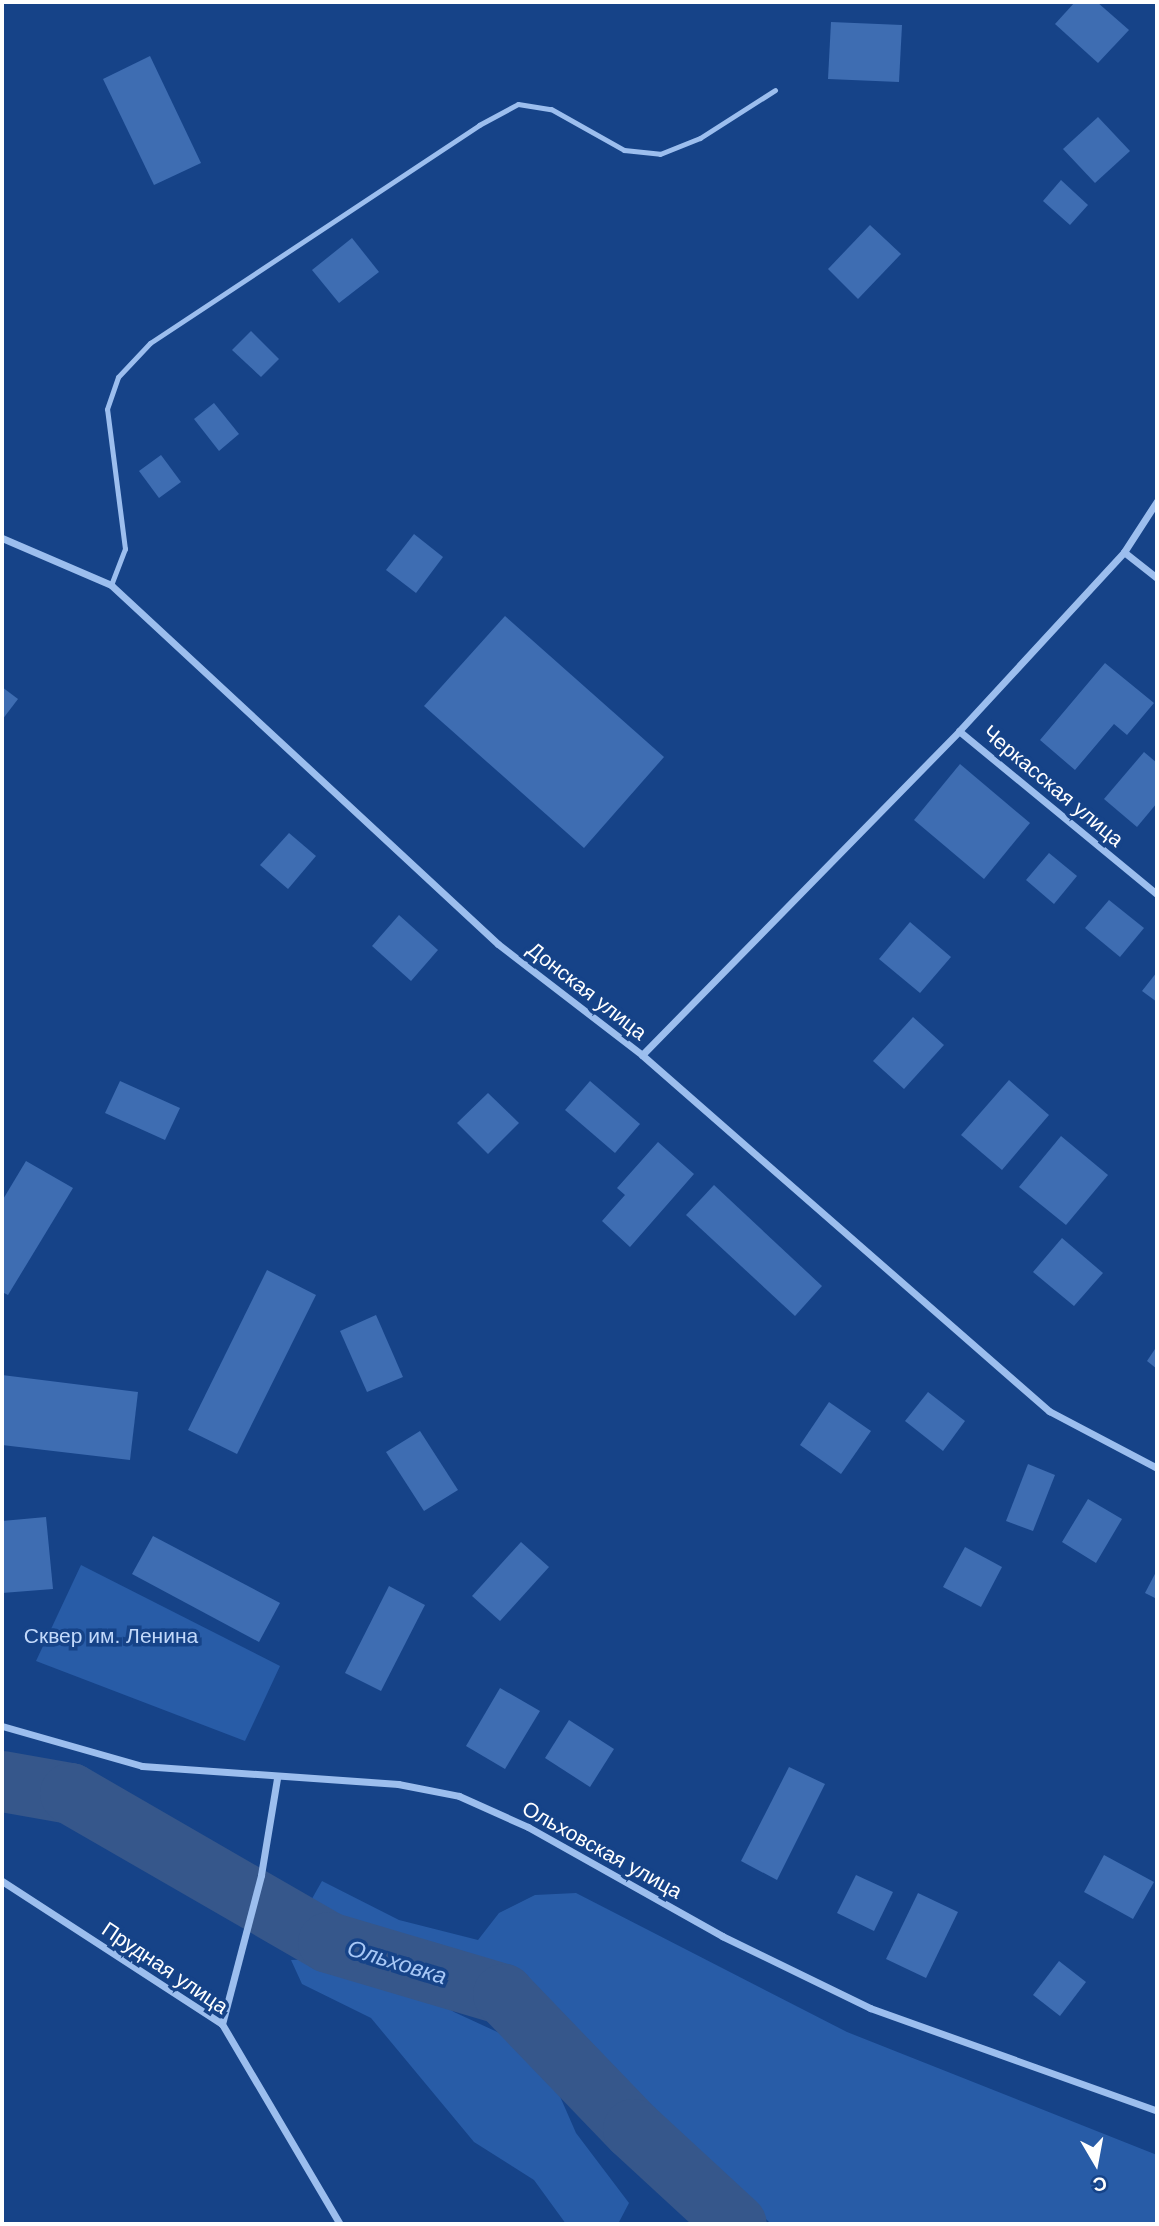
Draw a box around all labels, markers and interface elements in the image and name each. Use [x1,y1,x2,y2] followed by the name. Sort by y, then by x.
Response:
[978,720,1128,852] street label: Черкасская улица
[522,937,652,1045] street label: Донская улица
[24,1623,198,1649] park label: Сквер им. Ленина
[518,1796,686,1904] street label: Ольховская улица
[97,1917,233,2019] street label: Прудная улица
[344,1934,450,1990] water label: Ольховка
[1061,2128,1131,2198] north arrow
[1091,2173,1108,2196] text: С

